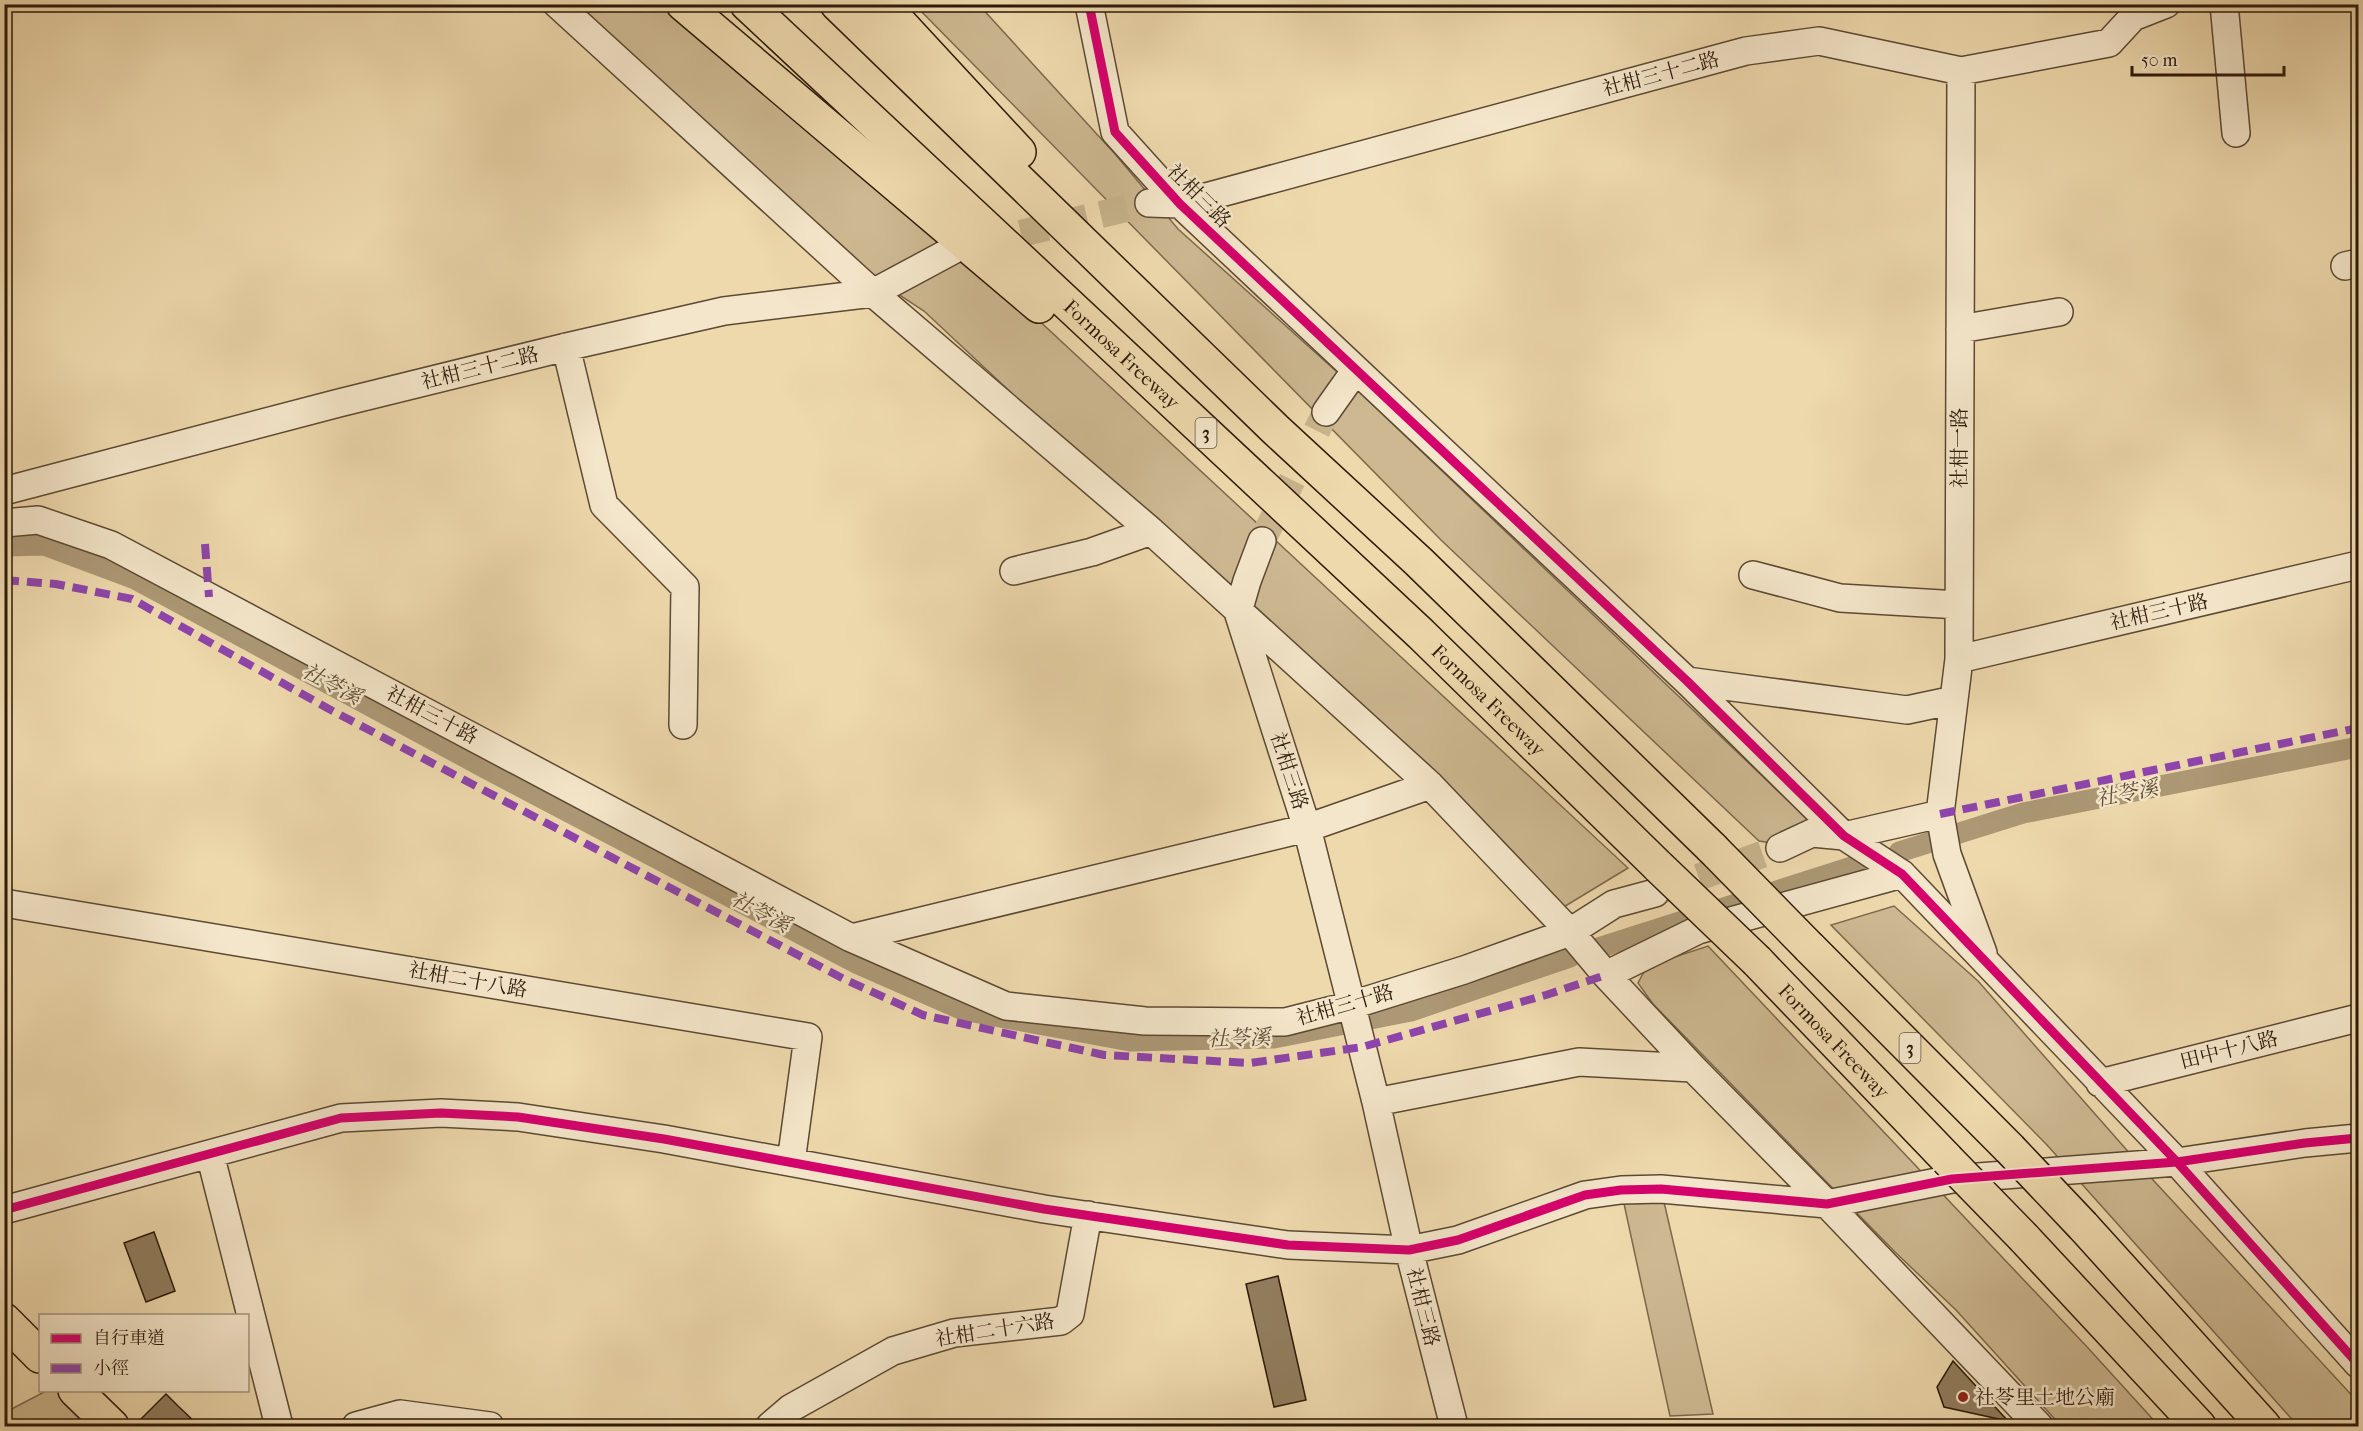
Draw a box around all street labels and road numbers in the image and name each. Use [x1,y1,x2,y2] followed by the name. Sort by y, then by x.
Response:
[1600,47,1722,101] street label: 社柑三十二路
[1163,160,1235,232] street label: 社柑三路
[1059,295,1185,415] street label: Formosa Freeway
[419,342,541,394] street label: 社柑三十二路
[1948,408,1971,488] street label: 社柑一路
[1196,418,1216,448] road number: 3
[2108,590,2210,634] street label: 社柑三十路
[1427,639,1551,762] street label: Formosa Freeway
[382,681,482,749] street label: 社柑三十路
[1266,729,1312,813] street label: 社柑三路
[407,958,529,1002] street label: 社柑二十八路
[1774,979,1895,1104] street label: Formosa Freeway
[1294,980,1396,1030] street label: 社柑三十路
[2178,1027,2280,1073] street label: 田中十八路
[1900,1033,1920,1063] road number: 3
[1402,1265,1444,1349] street label: 社柑三路
[934,1309,1056,1351] street label: 社柑二十六路

